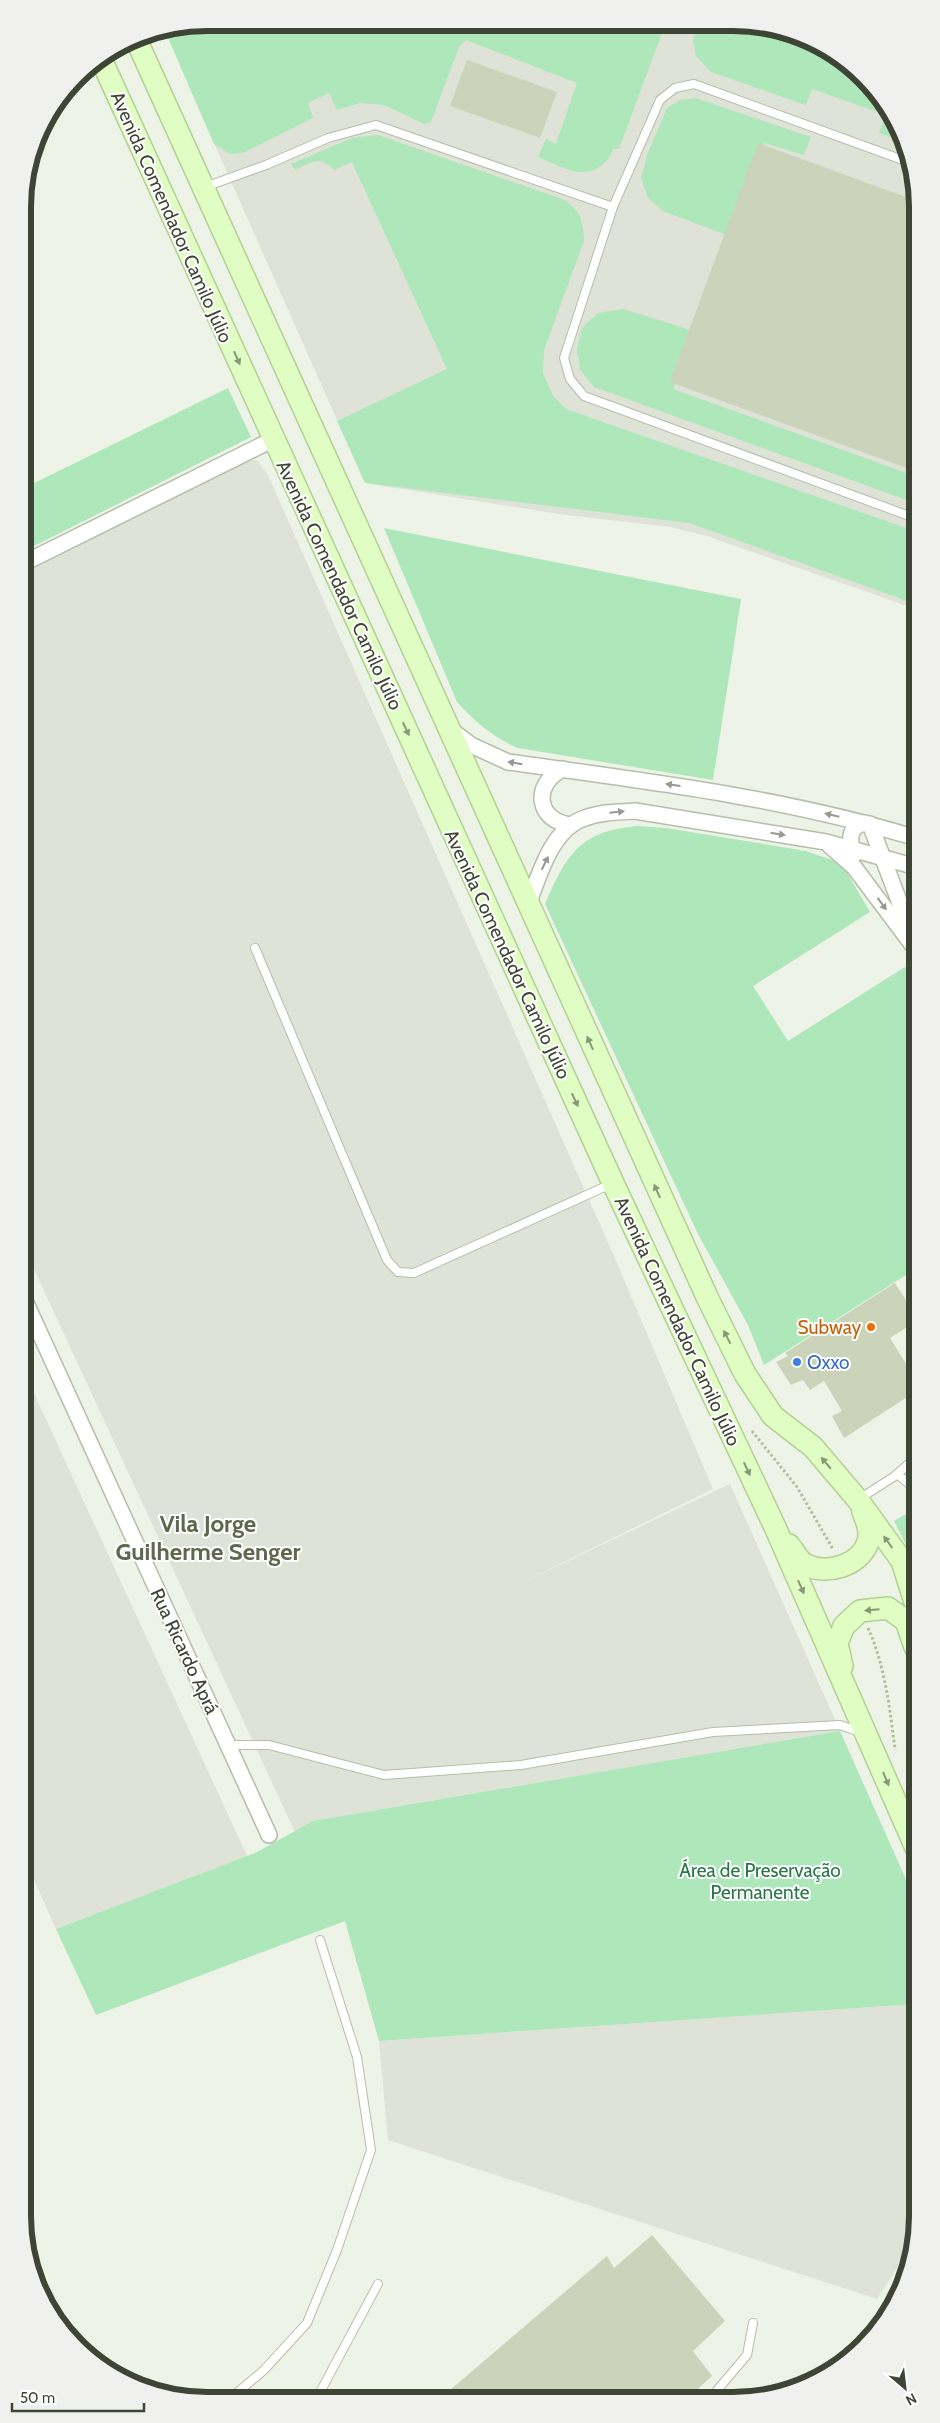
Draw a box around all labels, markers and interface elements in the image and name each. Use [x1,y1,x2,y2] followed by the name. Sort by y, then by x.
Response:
[106,88,237,346] street label: Avenida Comendador Camilo Júlio
[233,351,241,365] one-way arrow
[272,457,408,714] street label: Avenida Comendador Camilo Júlio
[402,722,410,736] one-way arrow
[506,758,522,766] one-way arrow
[664,781,680,789] one-way arrow
[610,808,626,816] one-way arrow
[825,811,840,819] one-way arrow
[440,826,576,1083] street label: Avenida Comendador Camilo Júlio
[770,831,786,839] one-way arrow
[541,855,549,870] one-way arrow
[877,897,887,911] one-way arrow
[586,1036,594,1050] one-way arrow
[571,1093,579,1107] one-way arrow
[653,1184,661,1198] one-way arrow
[610,1193,746,1450] street label: Avenida Comendador Camilo Júlio
[798,1316,861,1339] place label: Subway
[865,1321,877,1333] marker: Subway
[723,1330,731,1344] one-way arrow
[807,1351,850,1374] place label: Oxxo
[791,1356,803,1368] marker: Oxxo
[821,1456,832,1469] one-way arrow
[744,1462,752,1476] one-way arrow
[116,1509,301,1566] district label: Vila Jorge Guilherme Senger
[883,1535,893,1549] one-way arrow
[798,1580,806,1594] one-way arrow
[145,1585,224,1718] street label: Rua Ricardo Aprá
[864,1606,880,1614] one-way arrow
[883,1772,891,1787] one-way arrow
[679,1858,841,1904] park label: Área de Preservação Permanente
[880,2363,930,2413] north arrow
[12,2380,145,2412] scale bar
[20,2389,55,2407] text: 50 m
[903,2389,920,2410] text: N

